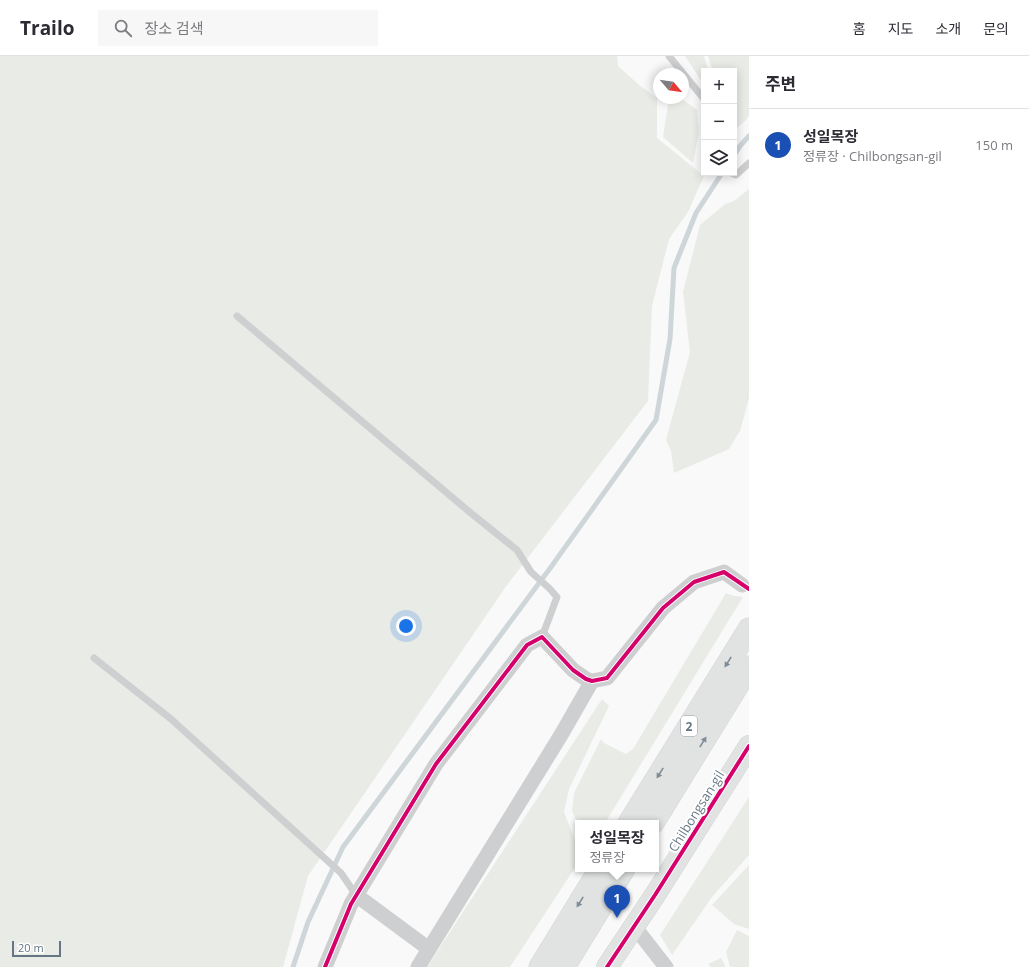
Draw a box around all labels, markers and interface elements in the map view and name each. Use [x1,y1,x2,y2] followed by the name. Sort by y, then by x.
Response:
[98,10,378,46] search box
[20,15,74,41] text: Trailo
[112,17,134,39] icon: search
[144,18,204,38] text: 장소 검색
[853,19,866,38] text: 홈
[888,19,913,38] text: 지도
[935,19,961,38] text: 소개
[983,19,1009,38] text: 문의
[653,68,689,104] north arrow
[701,68,737,176] map controls
[701,68,737,104] button: +
[765,72,796,95] text: 주변
[701,104,737,140] button: −
[803,126,858,146] text: 성일목장
[774,136,782,154] text: 1
[975,136,1013,154] text: 150 m
[701,140,737,176] button: layers
[803,147,942,165] text: 정류장 · Chilbongsan-gil
[396,616,416,636] your location
[725,657,732,668] one-way arrow
[681,716,697,736] road number: 2
[699,736,706,748] one-way arrow
[664,767,728,855] street label: Chilbongsan-gil
[656,768,664,778] one-way arrow
[575,820,659,872] popup
[589,827,645,847] text: 성일목장
[589,848,625,866] text: 정류장
[604,885,630,918] pin: 1
[576,897,584,907] one-way arrow
[12,939,61,958] scale bar
[18,940,44,955] text: 20 m

